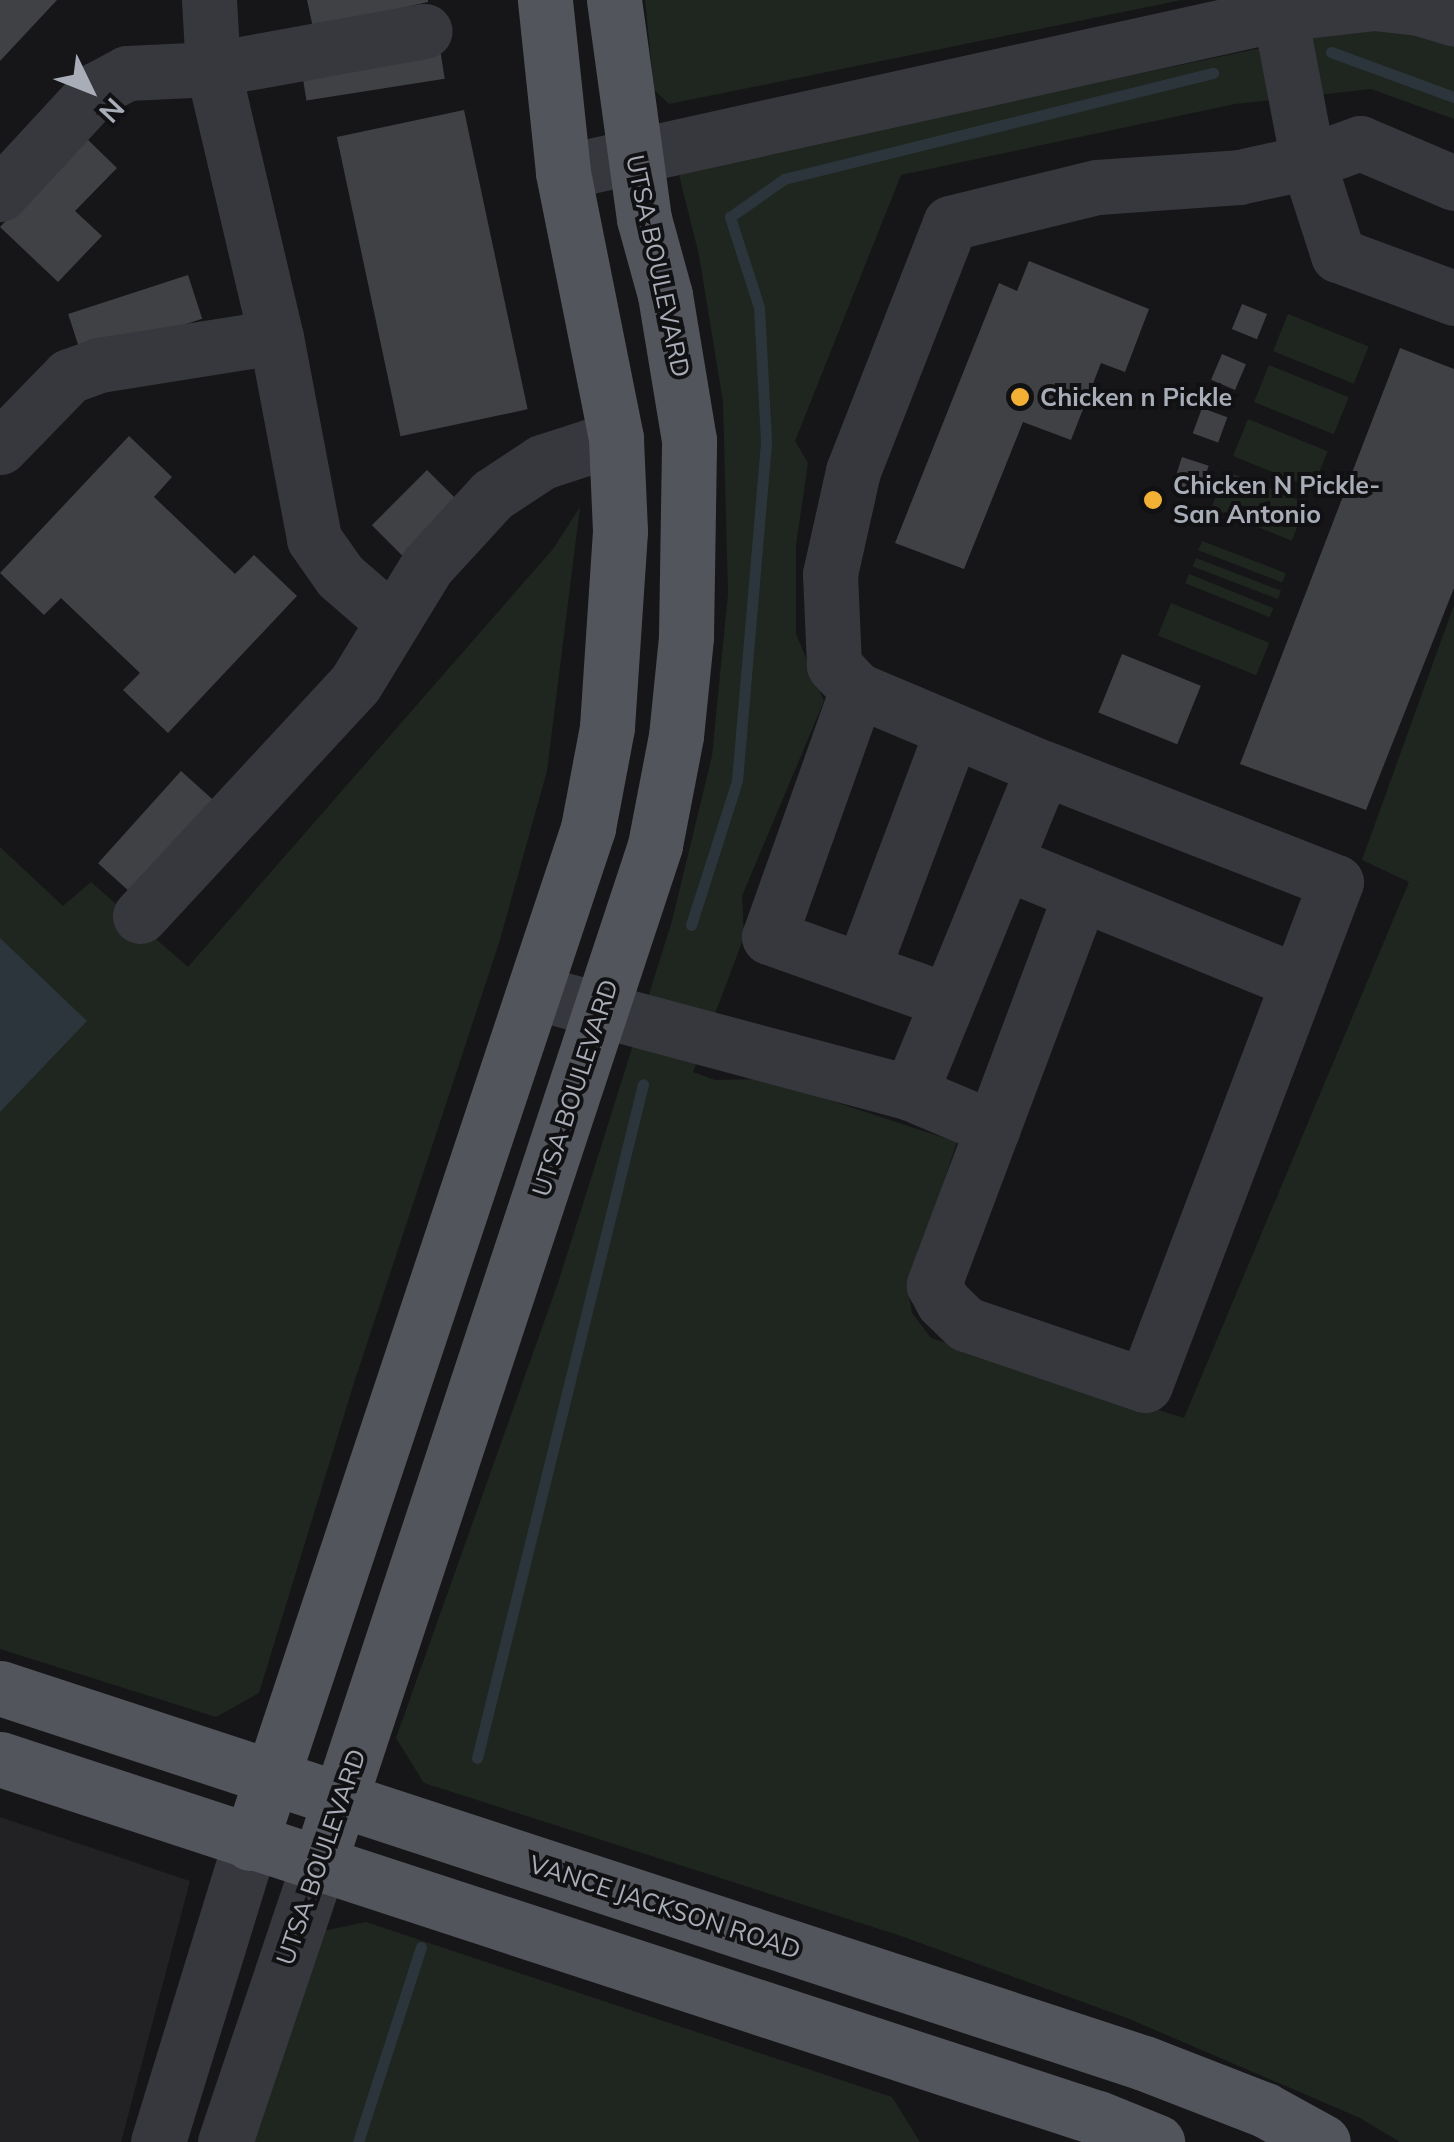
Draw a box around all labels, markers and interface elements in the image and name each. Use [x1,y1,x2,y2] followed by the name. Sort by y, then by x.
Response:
[40,40,140,140] north arrow
[92,91,132,130] text: N
[620,152,696,380] street label: UTSA BOULEVARD
[1040,382,1232,412] place label: Chicken n Pickle
[1009,386,1031,408] marker: Chicken n Pickle
[1173,471,1380,530] place label: Chicken N Pickle- San Antonio
[1142,489,1164,511] marker: Chicken N Pickle- San Antonio
[526,976,624,1200] street label: UTSA BOULEVARD
[270,1745,372,1969] street label: UTSA BOULEVARD
[526,1849,804,1965] street label: VANCE JACKSON ROAD

